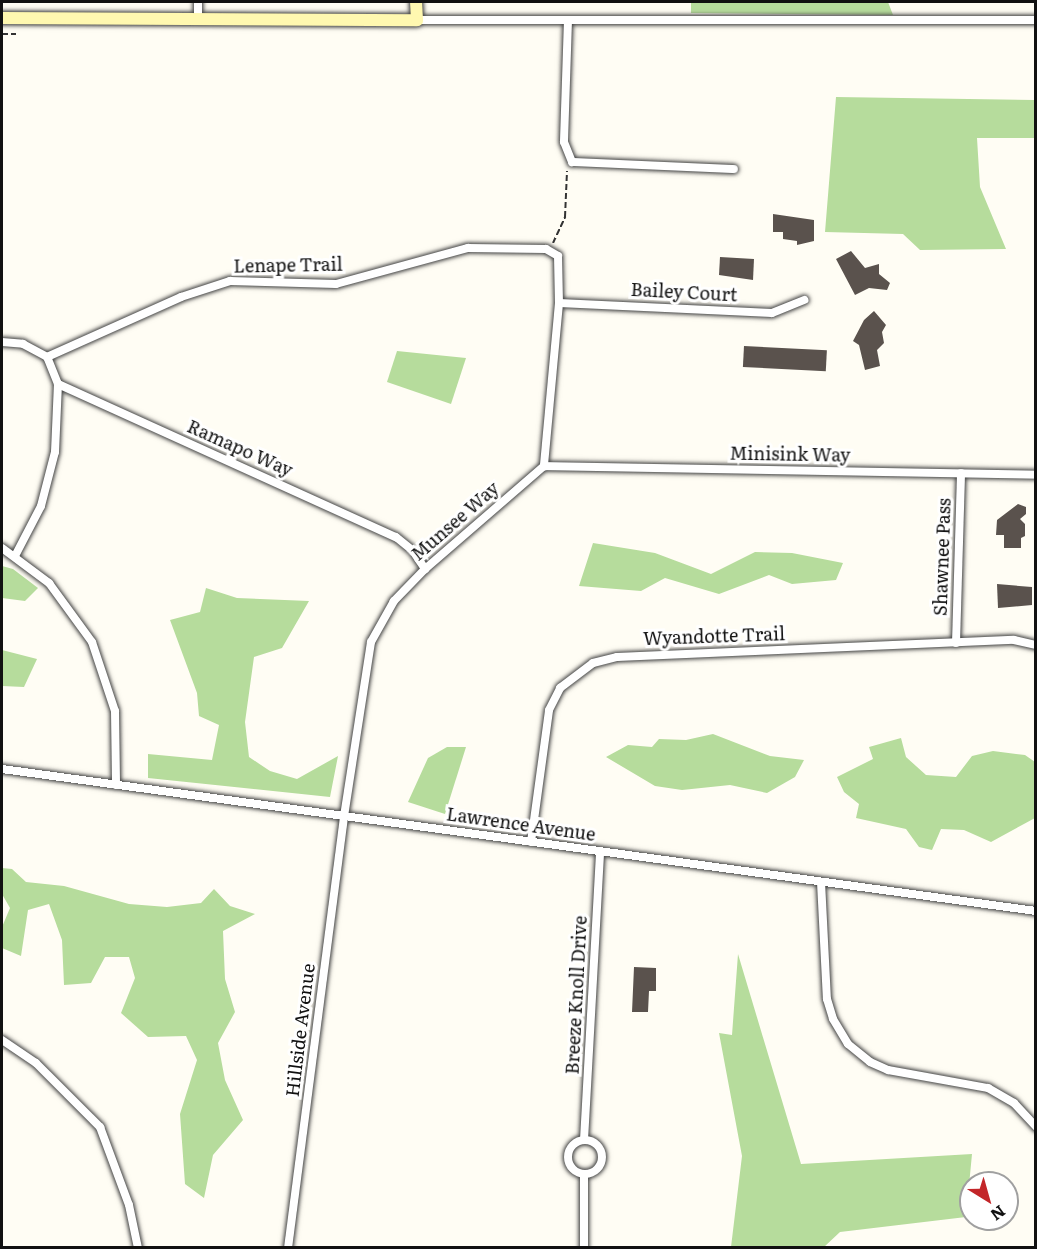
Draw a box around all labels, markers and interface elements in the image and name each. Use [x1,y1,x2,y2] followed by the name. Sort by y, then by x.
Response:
[233,253,343,277] street label: Lenape Trail
[630,278,738,306] street label: Bailey Court
[184,415,296,481] street label: Ramapo Way
[729,442,851,466] street label: Minisink Way
[407,477,503,565] street label: Munsee Way
[929,498,955,616] street label: Shawnee Pass
[643,623,785,649] street label: Wyandotte Trail
[445,803,597,845] street label: Lawrence Avenue
[561,915,591,1075] street label: Breeze Knoll Drive
[281,962,319,1098] street label: Hillside Avenue
[959,1171,1019,1231] north arrow
[986,1200,1011,1227] text: N

